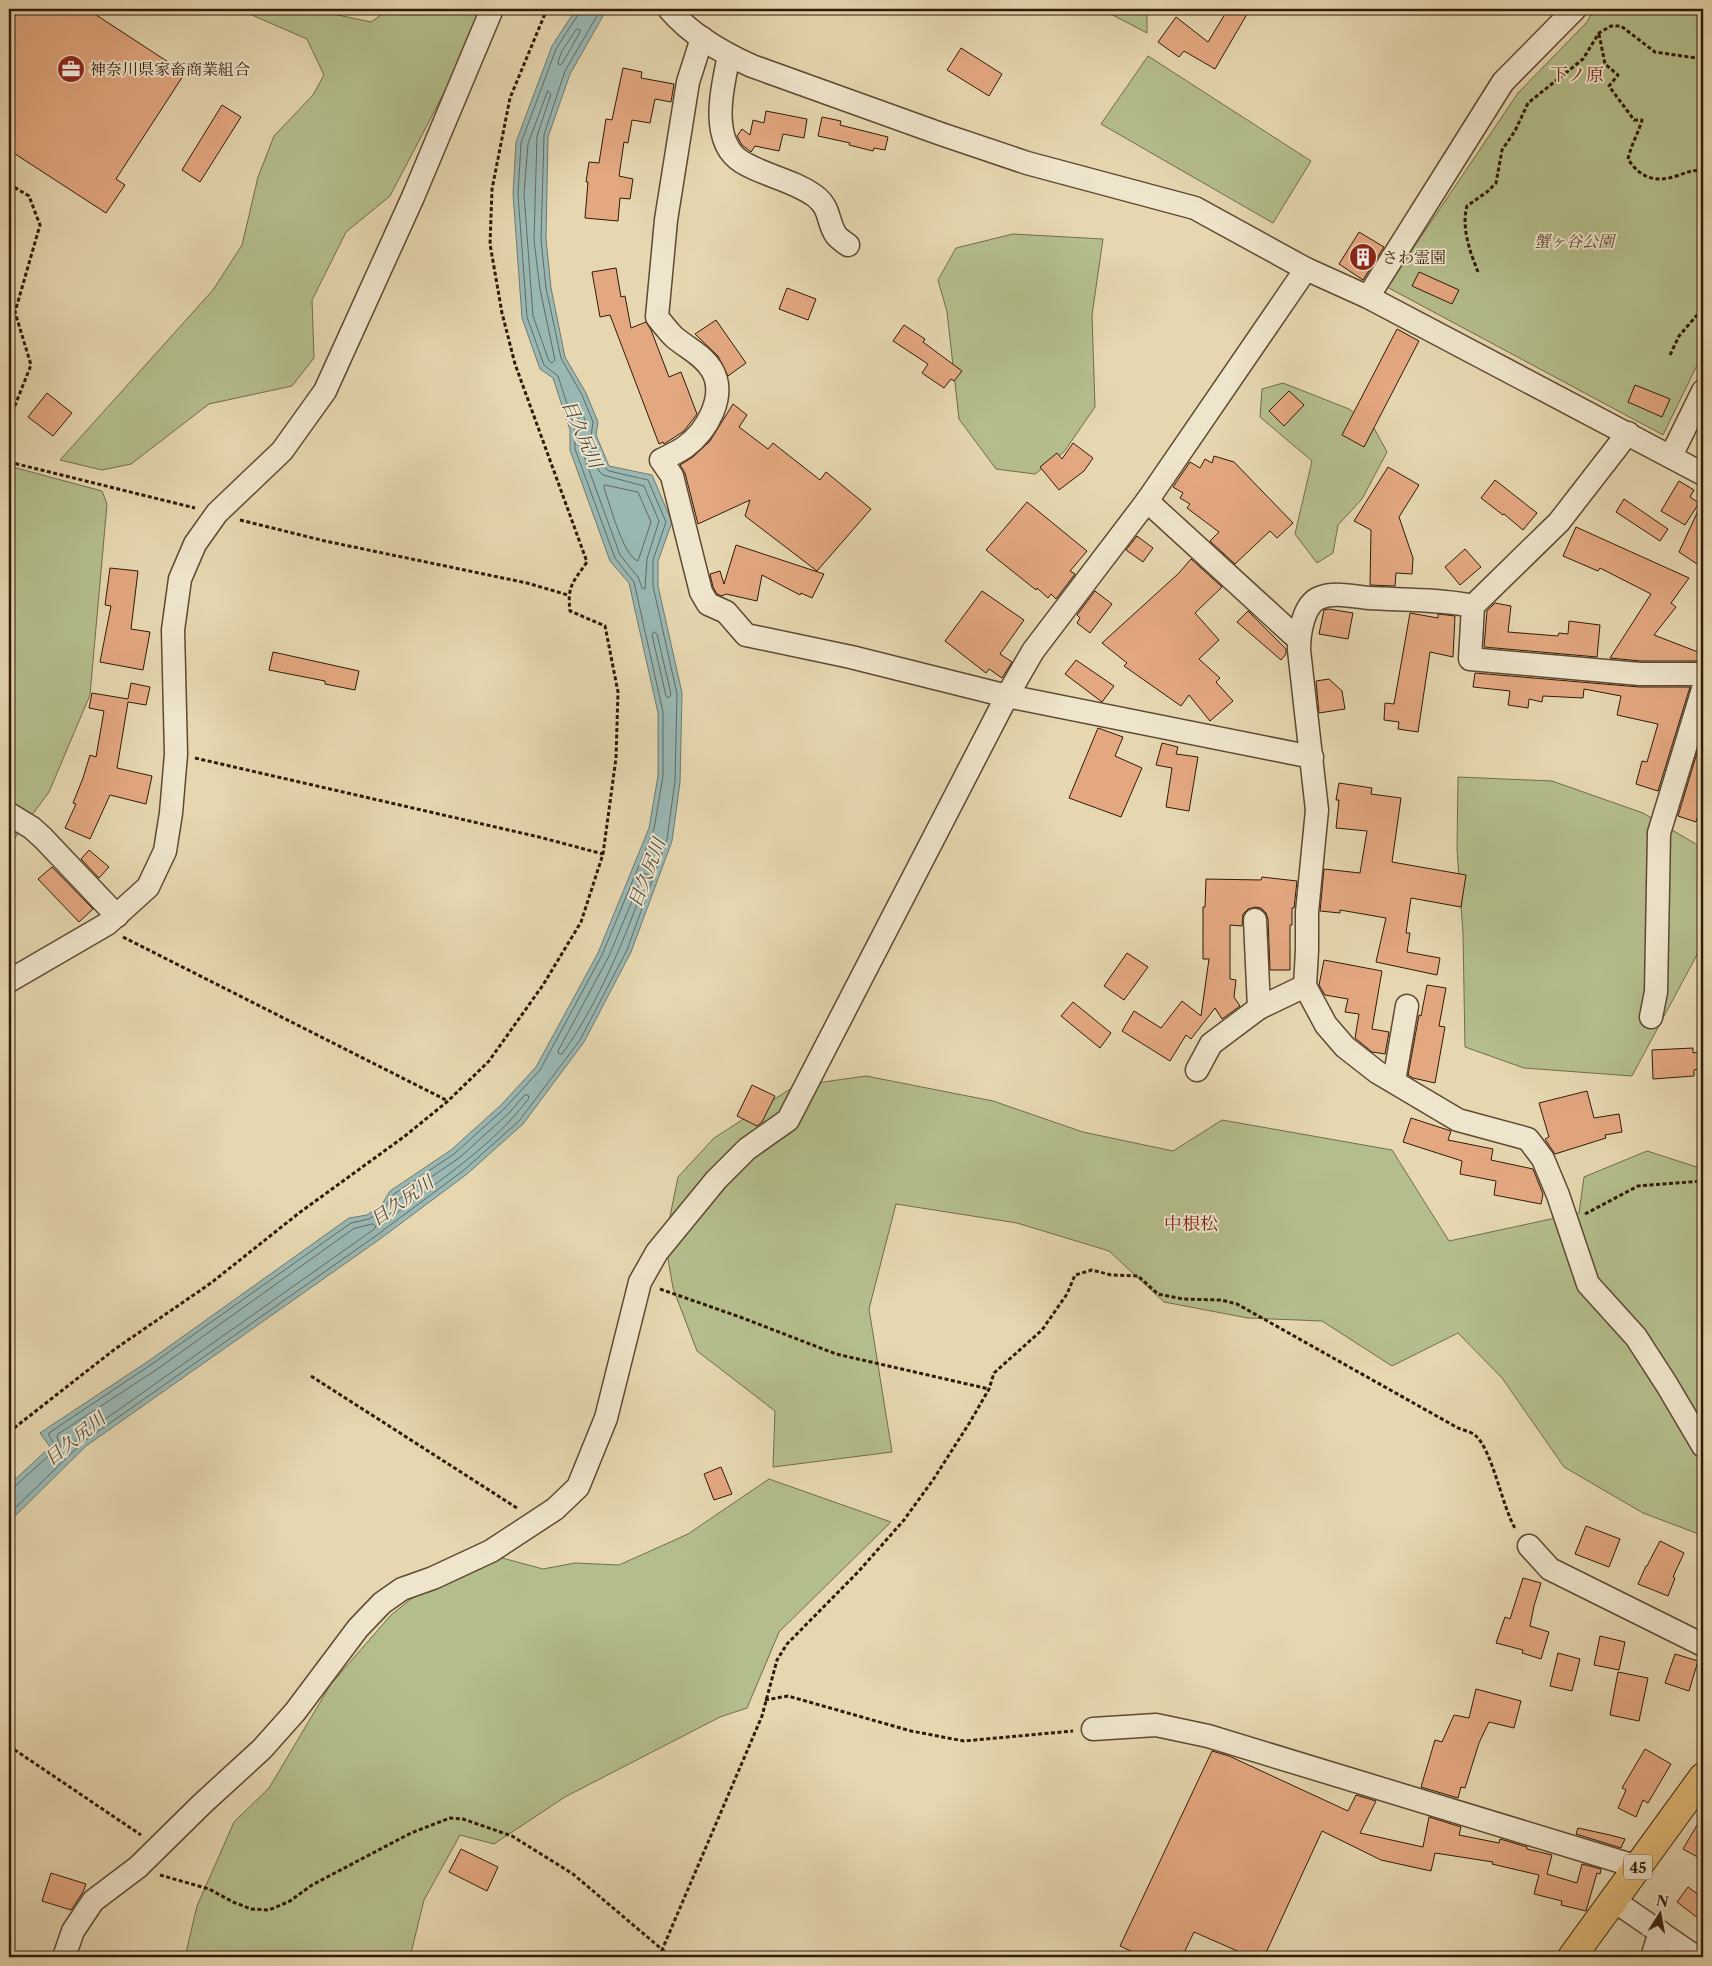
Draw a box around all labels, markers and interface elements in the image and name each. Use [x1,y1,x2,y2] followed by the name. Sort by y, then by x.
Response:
[56,54,86,84] office icon: 神奈川県家畜商業組合
[90,59,250,79] place label: 神奈川県家畜商業組合
[1550,64,1604,86] district label: 下ノ原
[1534,231,1617,251] park label: 蟹ヶ谷公園
[1348,242,1378,272] building icon: さわ霊園
[1382,247,1446,267] place label: さわ霊園
[557,397,608,473] water label: 目久尻川
[624,834,671,911] water label: 目久尻川
[366,1170,439,1231] water label: 目久尻川
[1164,1213,1218,1235] district label: 中根松
[40,1407,111,1470] water label: 目久尻川
[1624,1854,1652,1880] road number: 45
[1634,1888,1684,1938] north arrow
[1655,1891,1670,1911] text: N

